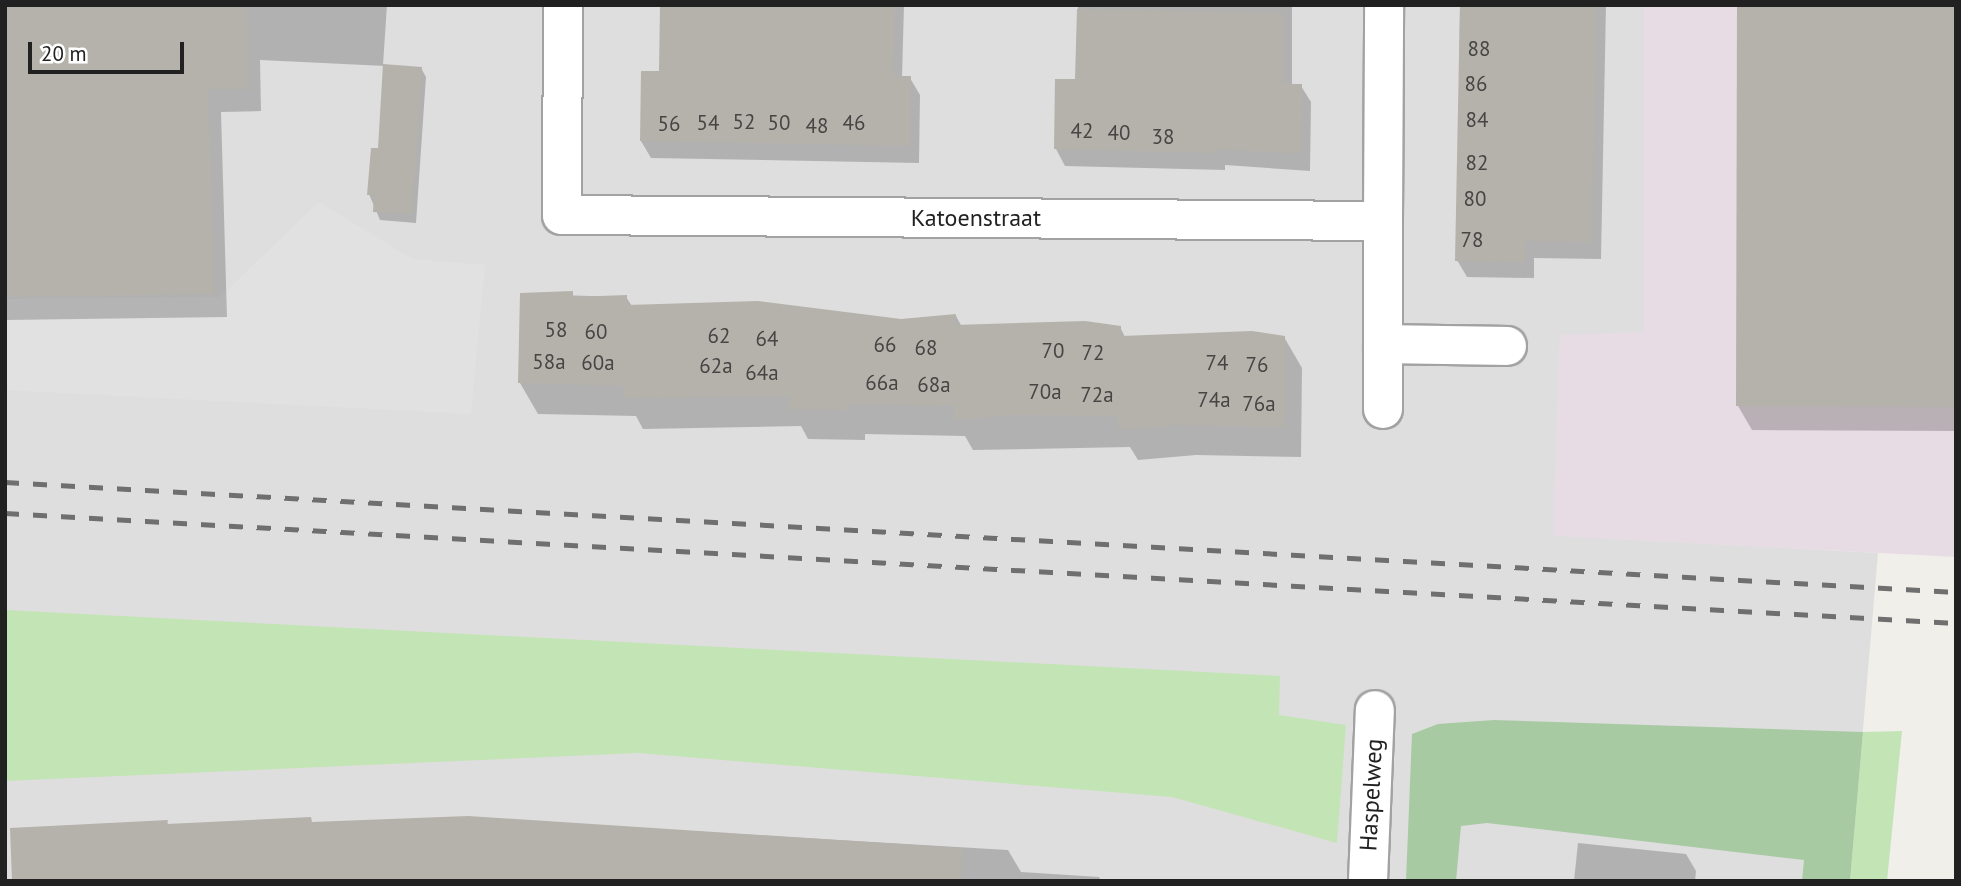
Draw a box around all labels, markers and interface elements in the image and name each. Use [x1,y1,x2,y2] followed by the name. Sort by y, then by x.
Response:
[32,28,187,72] scale bar
[1468,36,1490,62] house number: 88
[41,40,87,67] text: 20 m
[1465,71,1487,97] house number: 86
[1466,107,1488,133] house number: 84
[733,109,755,135] house number: 52
[697,110,719,136] house number: 54
[768,110,790,136] house number: 50
[843,110,865,136] house number: 46
[658,111,680,137] house number: 56
[806,113,828,139] house number: 48
[1071,118,1093,144] house number: 42
[1108,120,1130,146] house number: 40
[1152,124,1174,150] house number: 38
[1466,150,1488,176] house number: 82
[1464,186,1486,212] house number: 80
[911,204,1041,232] street label: Katoenstraat
[1461,227,1483,253] house number: 78
[545,317,567,343] house number: 58
[585,319,607,345] house number: 60
[708,323,730,349] house number: 62
[756,326,778,352] house number: 64
[874,332,896,358] house number: 66
[915,335,937,361] house number: 68
[1042,338,1064,364] house number: 70
[1082,340,1104,366] house number: 72
[532,349,566,375] house number: 58a
[581,350,615,376] house number: 60a
[1206,350,1228,376] house number: 74
[1246,352,1268,378] house number: 76
[699,353,733,379] house number: 62a
[745,360,779,386] house number: 64a
[865,370,899,396] house number: 66a
[917,372,951,398] house number: 68a
[1028,379,1062,405] house number: 70a
[1080,382,1114,408] house number: 72a
[1197,387,1231,413] house number: 74a
[1242,391,1276,417] house number: 76a
[1354,738,1388,852] street label: Haspelweg

